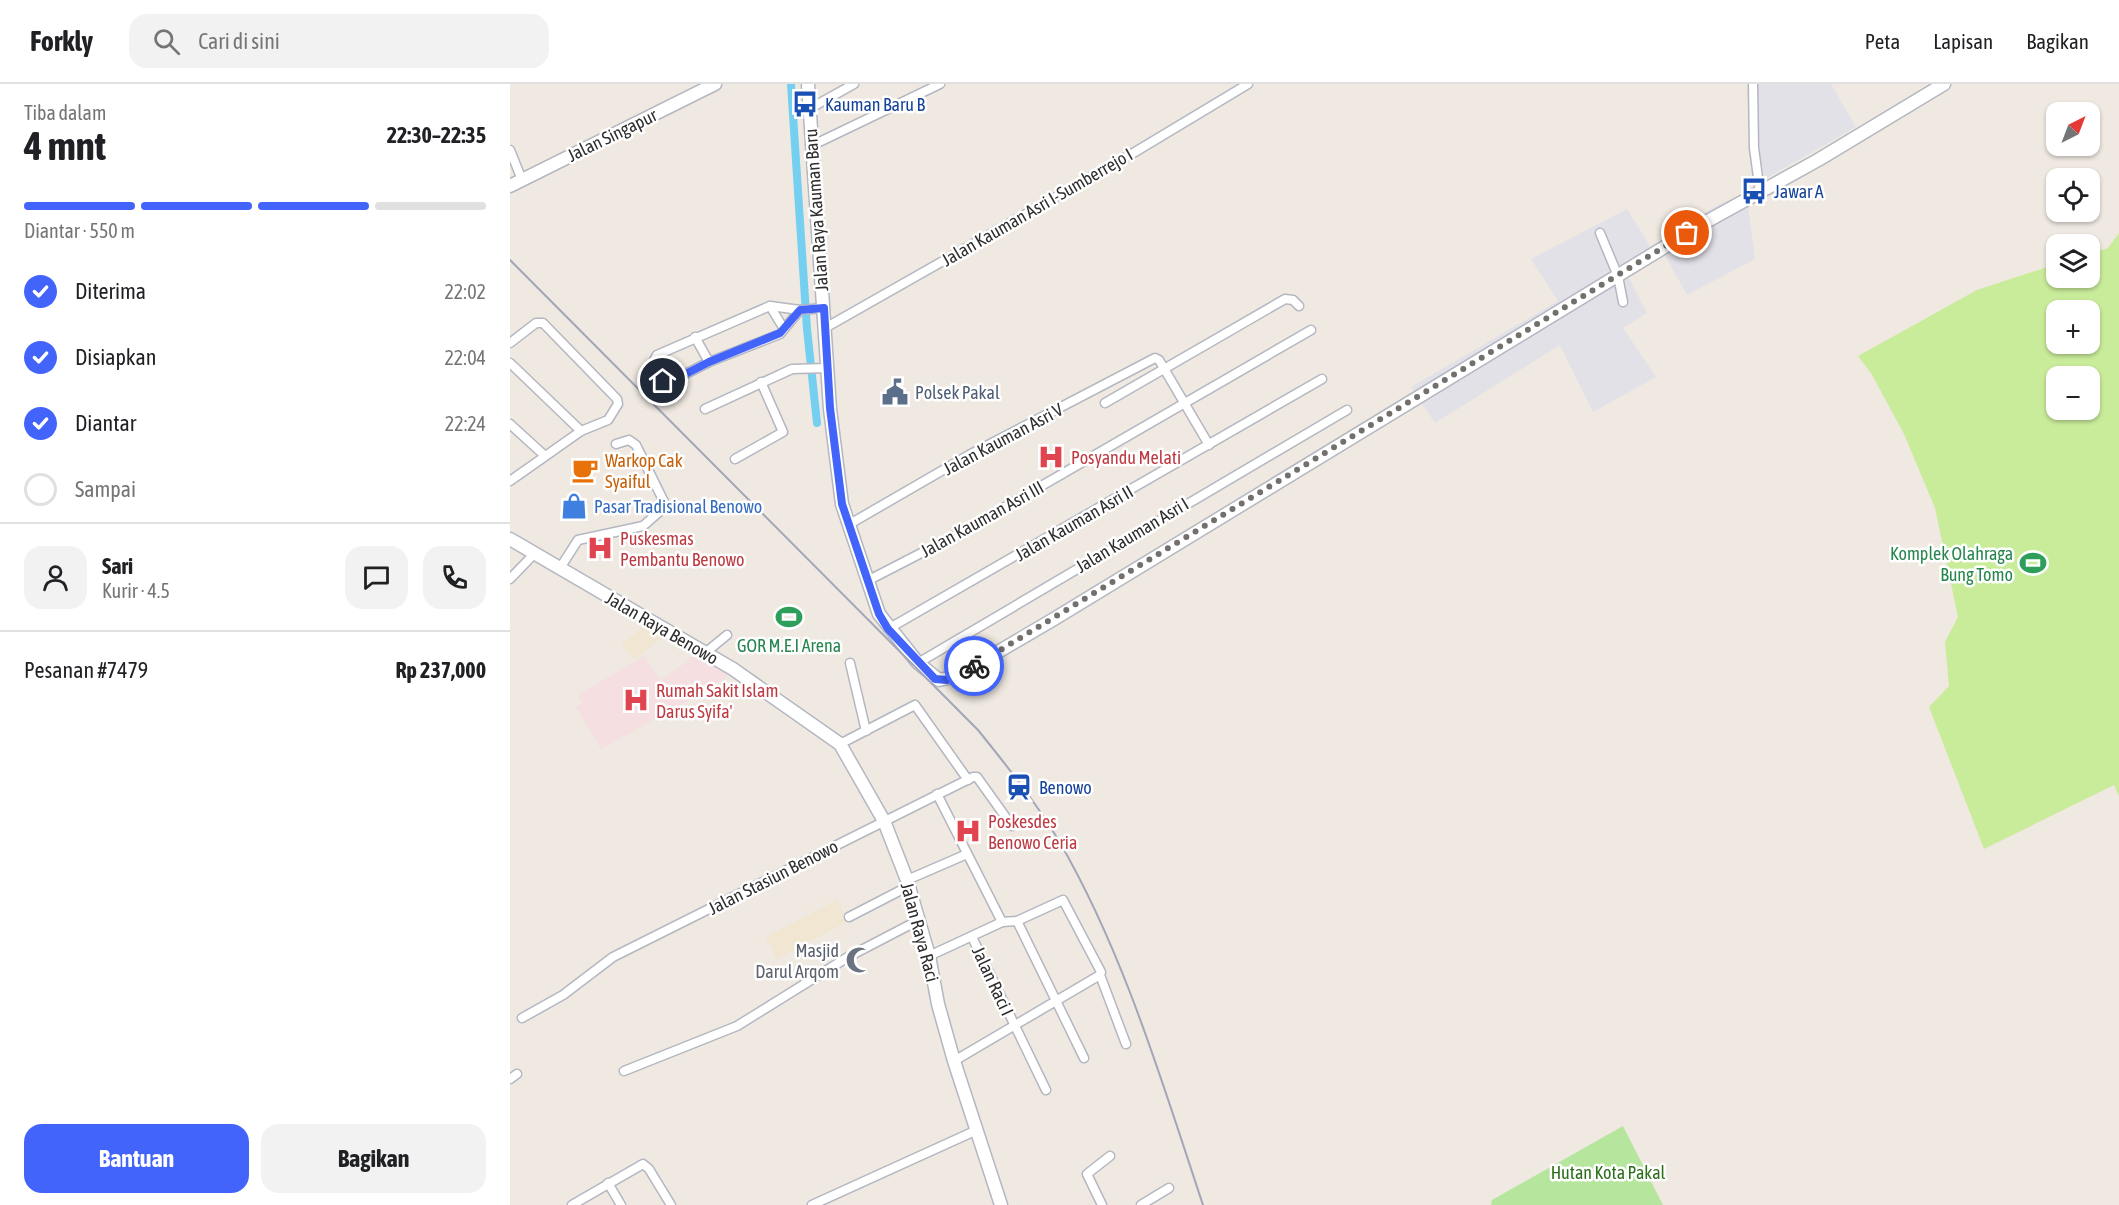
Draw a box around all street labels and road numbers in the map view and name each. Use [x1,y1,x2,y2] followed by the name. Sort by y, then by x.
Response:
[564,104,661,166] street label: Jalan Singapur
[800,128,832,292] street label: Jalan Raya Kauman Baru
[938,144,1136,270] street label: Jalan Kauman Asri I-Sumberrejo I
[940,399,1067,479] street label: Jalan Kauman Asri V
[917,477,1047,561] street label: Jalan Kauman Asri III
[1011,480,1137,566] street label: Jalan Kauman Asri II
[1071,493,1193,577] street label: Jalan Kauman Asri I
[602,587,722,669] street label: Jalan Raya Benowo
[705,835,841,919] street label: Jalan Stasiun Benowo
[897,880,943,984] street label: Jalan Raya Raci
[968,943,1018,1019] street label: Jalan Raci I

